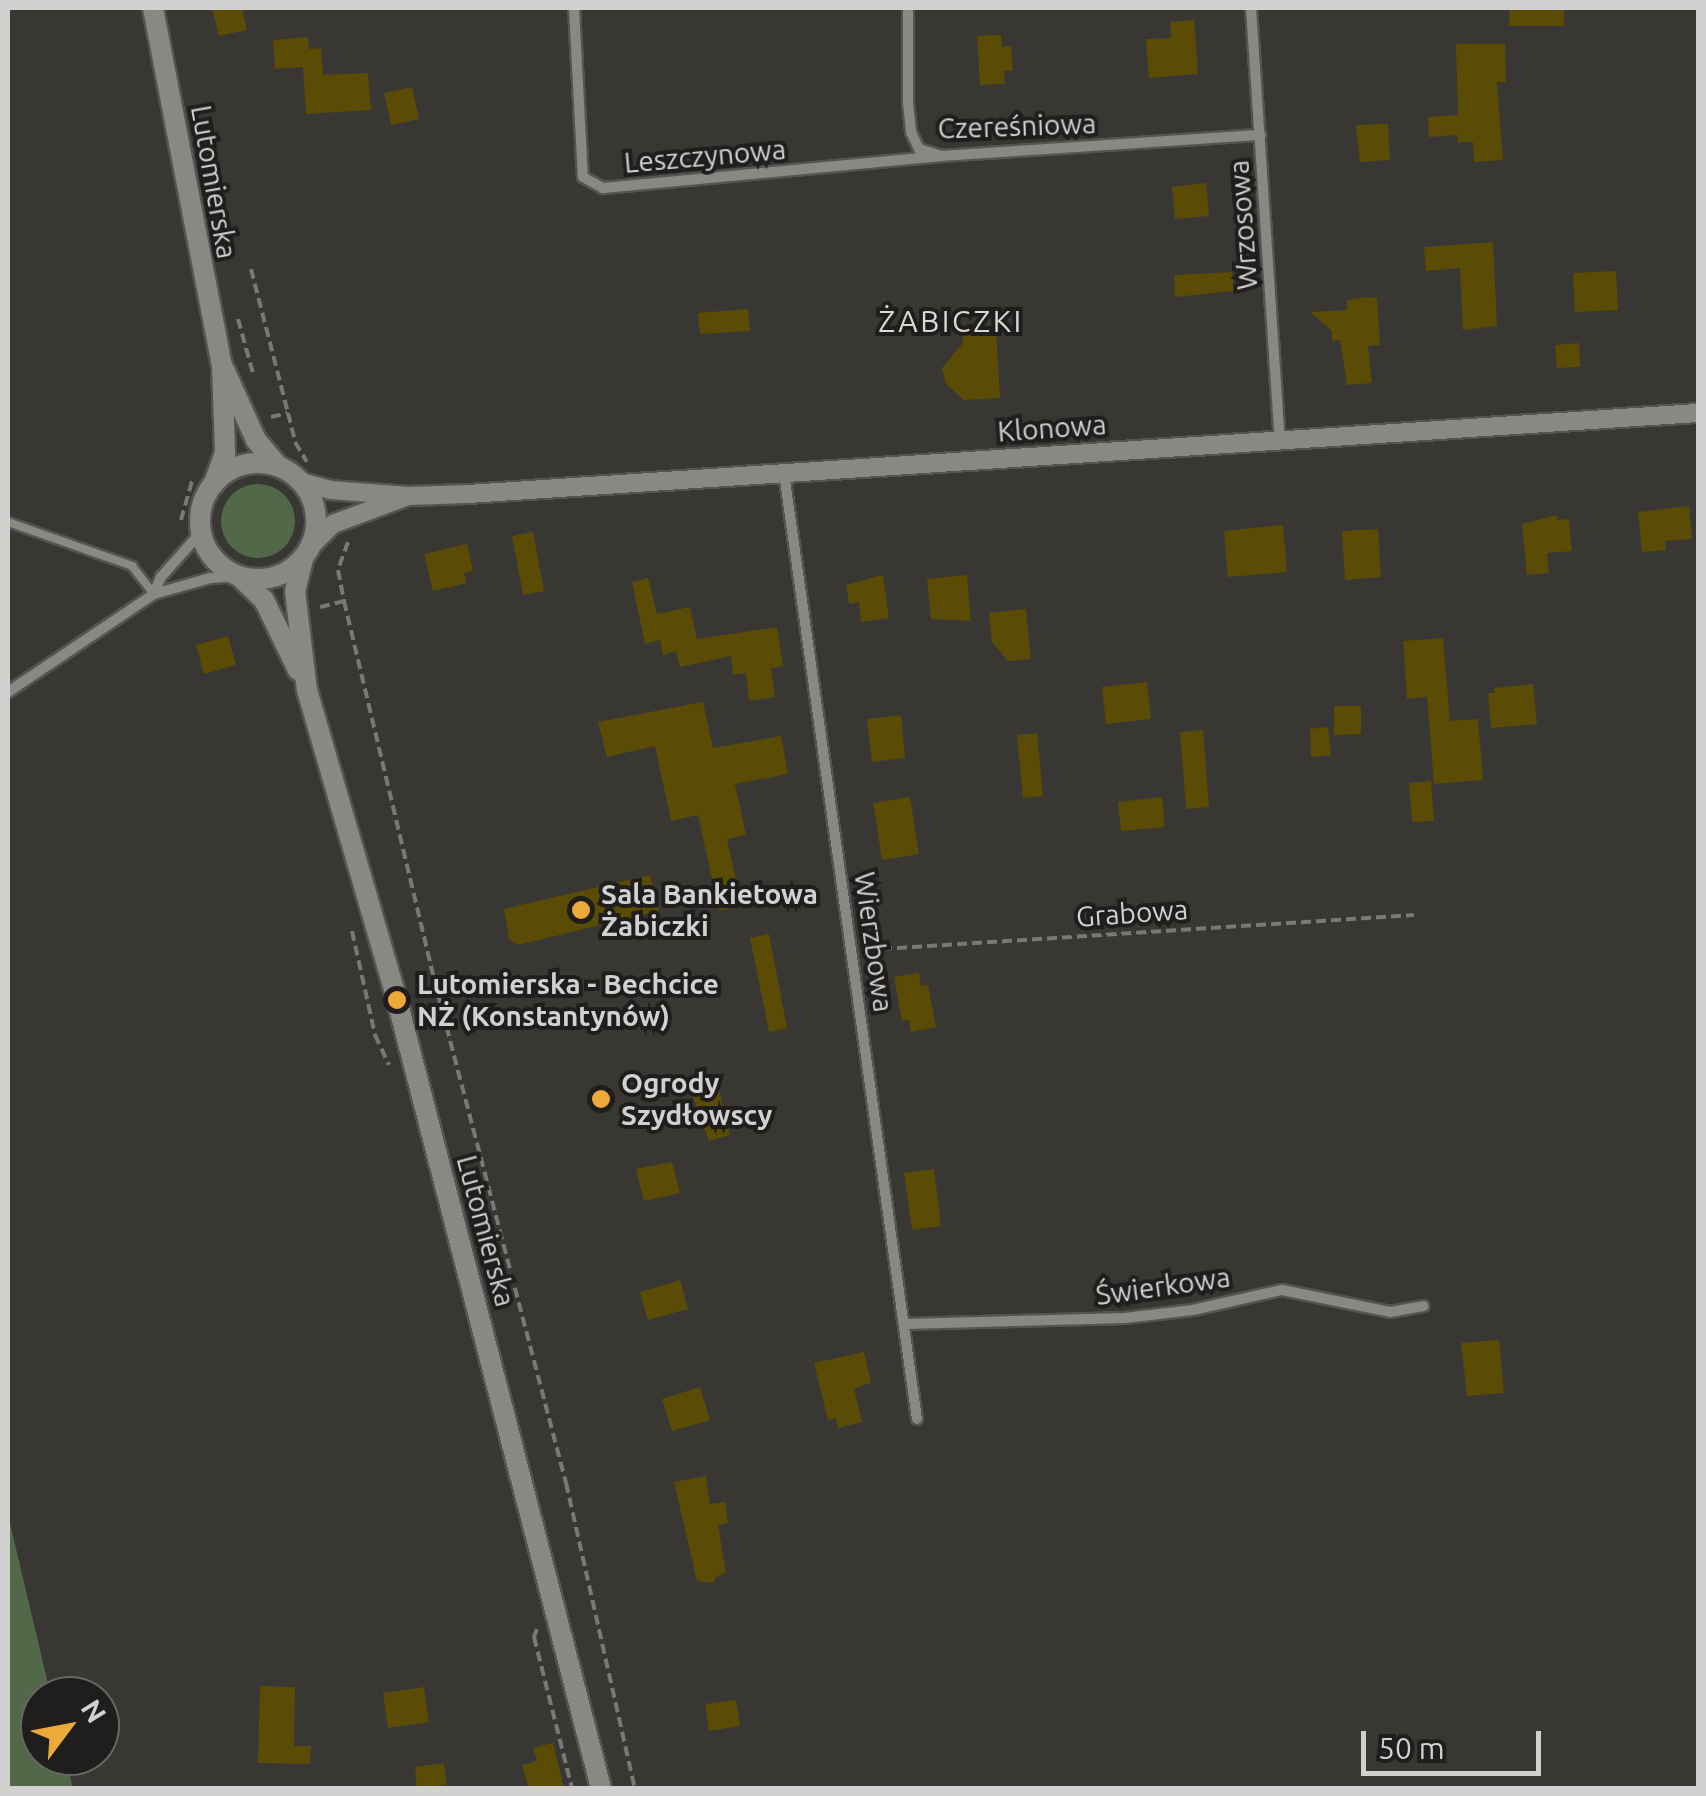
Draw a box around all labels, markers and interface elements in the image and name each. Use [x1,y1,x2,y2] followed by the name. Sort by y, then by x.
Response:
[184,103,244,261] street label: Lutomierska
[937,106,1097,146] street label: Czereśniowa
[623,132,787,180] street label: Leszczynowa
[1222,159,1264,291] street label: Wrzosowa
[878,303,1024,339] district label: ŻABICZKI
[996,407,1108,449] street label: Klonowa
[848,870,900,1014] street label: Wierzbowa
[601,877,818,943] place label: Sala Bankietowa Żabiczki
[1075,892,1189,934] street label: Grabowa
[570,899,592,921] marker: Sala Bankietowa Żabiczki
[417,967,719,1033] place label: Lutomierska - Bechcice NŻ (Konstantynów)
[386,989,408,1011] marker: Lutomierska - Bechcice NŻ (Konstantynów)
[621,1066,772,1132] place label: Ogrody Szydłowscy
[590,1088,612,1110] marker: Ogrody Szydłowscy
[450,1152,522,1310] street label: Lutomierska
[1094,1260,1232,1312] street label: Świerkowa
[20,1676,120,1776] north arrow
[75,1694,113,1728] text: N
[1366,1711,1546,1773] scale bar
[1378,1731,1445,1765] text: 50 m

